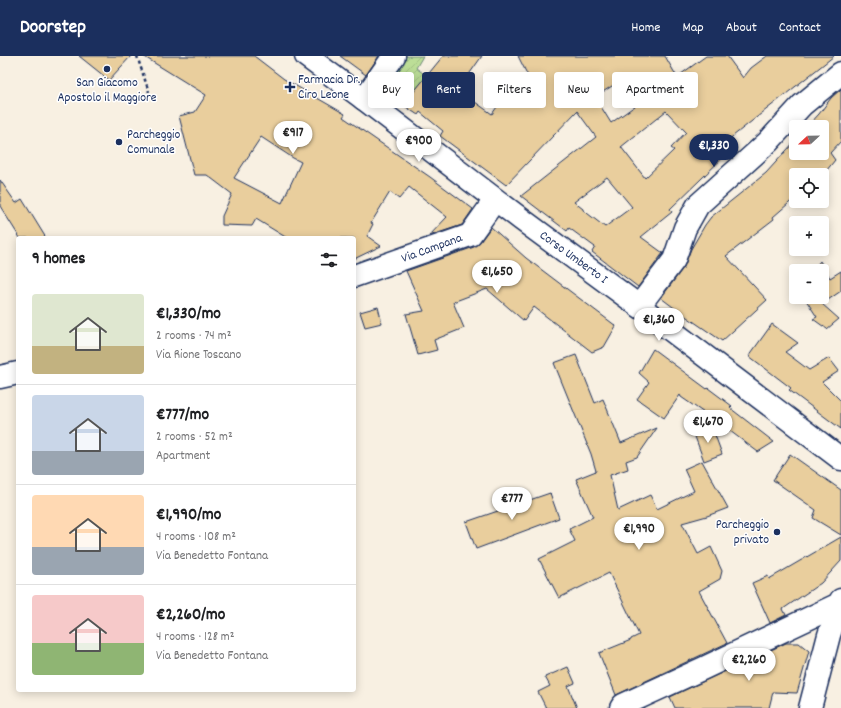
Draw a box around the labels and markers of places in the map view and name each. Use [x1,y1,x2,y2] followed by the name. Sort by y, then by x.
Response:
[102,64,112,74] marker: San Giacomo Apostolo il Maggiore
[298,71,360,105] place label: Farmacia Dr. Ciro Leone
[57,74,157,108] place label: San Giacomo Apostolo il Maggiore
[285,82,295,92] marker: Farmacia Dr. Ciro Leone
[269,121,317,155] pin: €917
[127,126,180,160] place label: Parcheggio Comunale
[395,129,443,163] pin: €900
[681,134,747,168] pin: €1,330
[114,137,124,147] marker: Parcheggio Comunale
[464,260,530,294] pin: €1,650
[626,308,692,342] pin: €1,360
[675,410,741,444] pin: €1,670
[488,487,536,521] pin: €777
[716,516,769,550] place label: Parcheggio privato
[606,517,672,551] pin: €1,990
[772,527,782,537] marker: Parcheggio privato
[716,648,782,682] pin: €2,260

